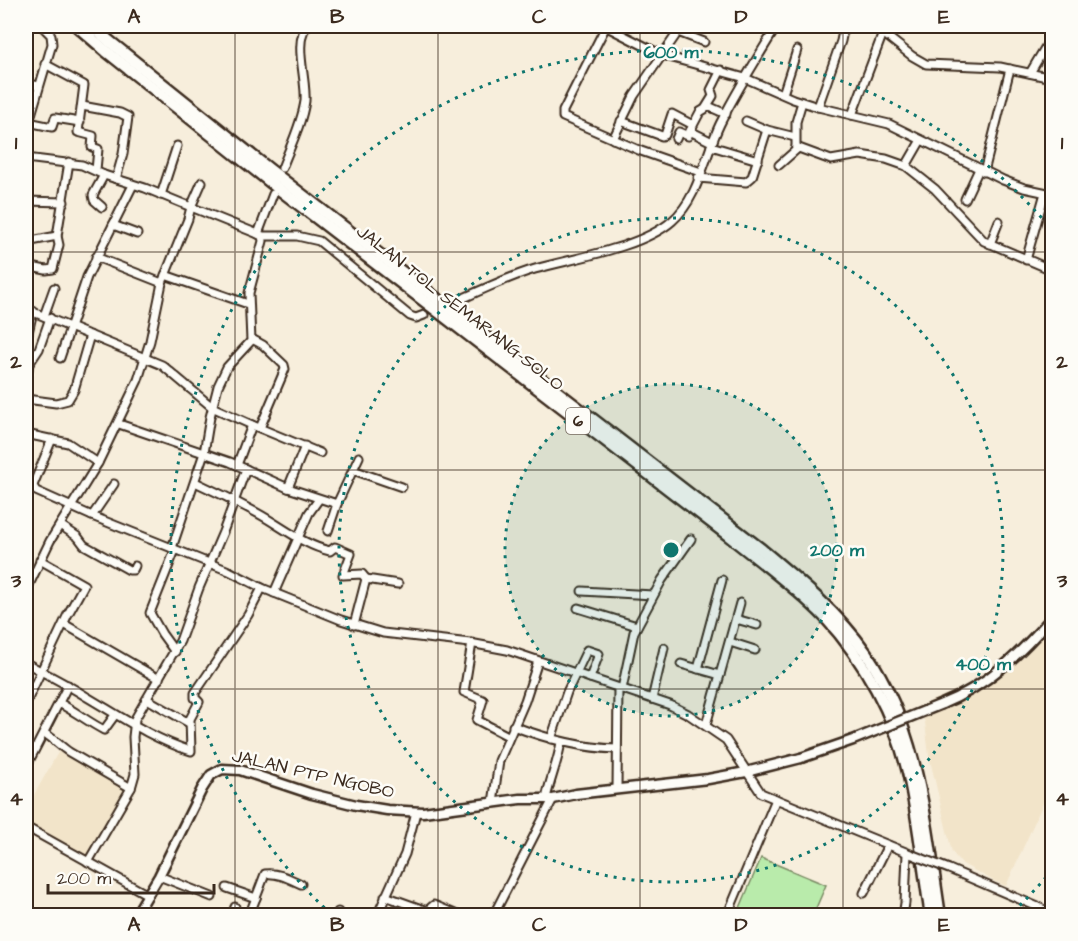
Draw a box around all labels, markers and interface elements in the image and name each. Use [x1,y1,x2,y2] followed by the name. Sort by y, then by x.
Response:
[128,3,141,31] text: A
[330,3,345,31] text: B
[532,3,547,31] text: C
[735,3,748,31] text: D
[938,3,950,31] text: E
[643,40,700,65] text: 600 m
[15,129,18,157] text: 1
[1061,129,1064,157] text: 1
[351,219,569,397] street label: JALAN TOL SEMARANG–SOLO
[9,348,22,376] text: 2
[1055,348,1068,376] text: 2
[566,408,590,434] road number: 6
[809,538,865,563] text: 200 m
[661,540,681,560] centre of rings
[10,567,22,595] text: 3
[1056,567,1068,595] text: 3
[955,652,1012,677] text: 400 m
[230,743,396,805] street label: JALAN PTP NGOBO
[9,785,23,813] text: 4
[1055,785,1069,813] text: 4
[48,857,214,895] scale bar
[57,866,111,891] text: 200 m
[128,911,141,939] text: A
[330,911,345,939] text: B
[532,911,547,939] text: C
[735,911,748,939] text: D
[938,911,950,939] text: E

